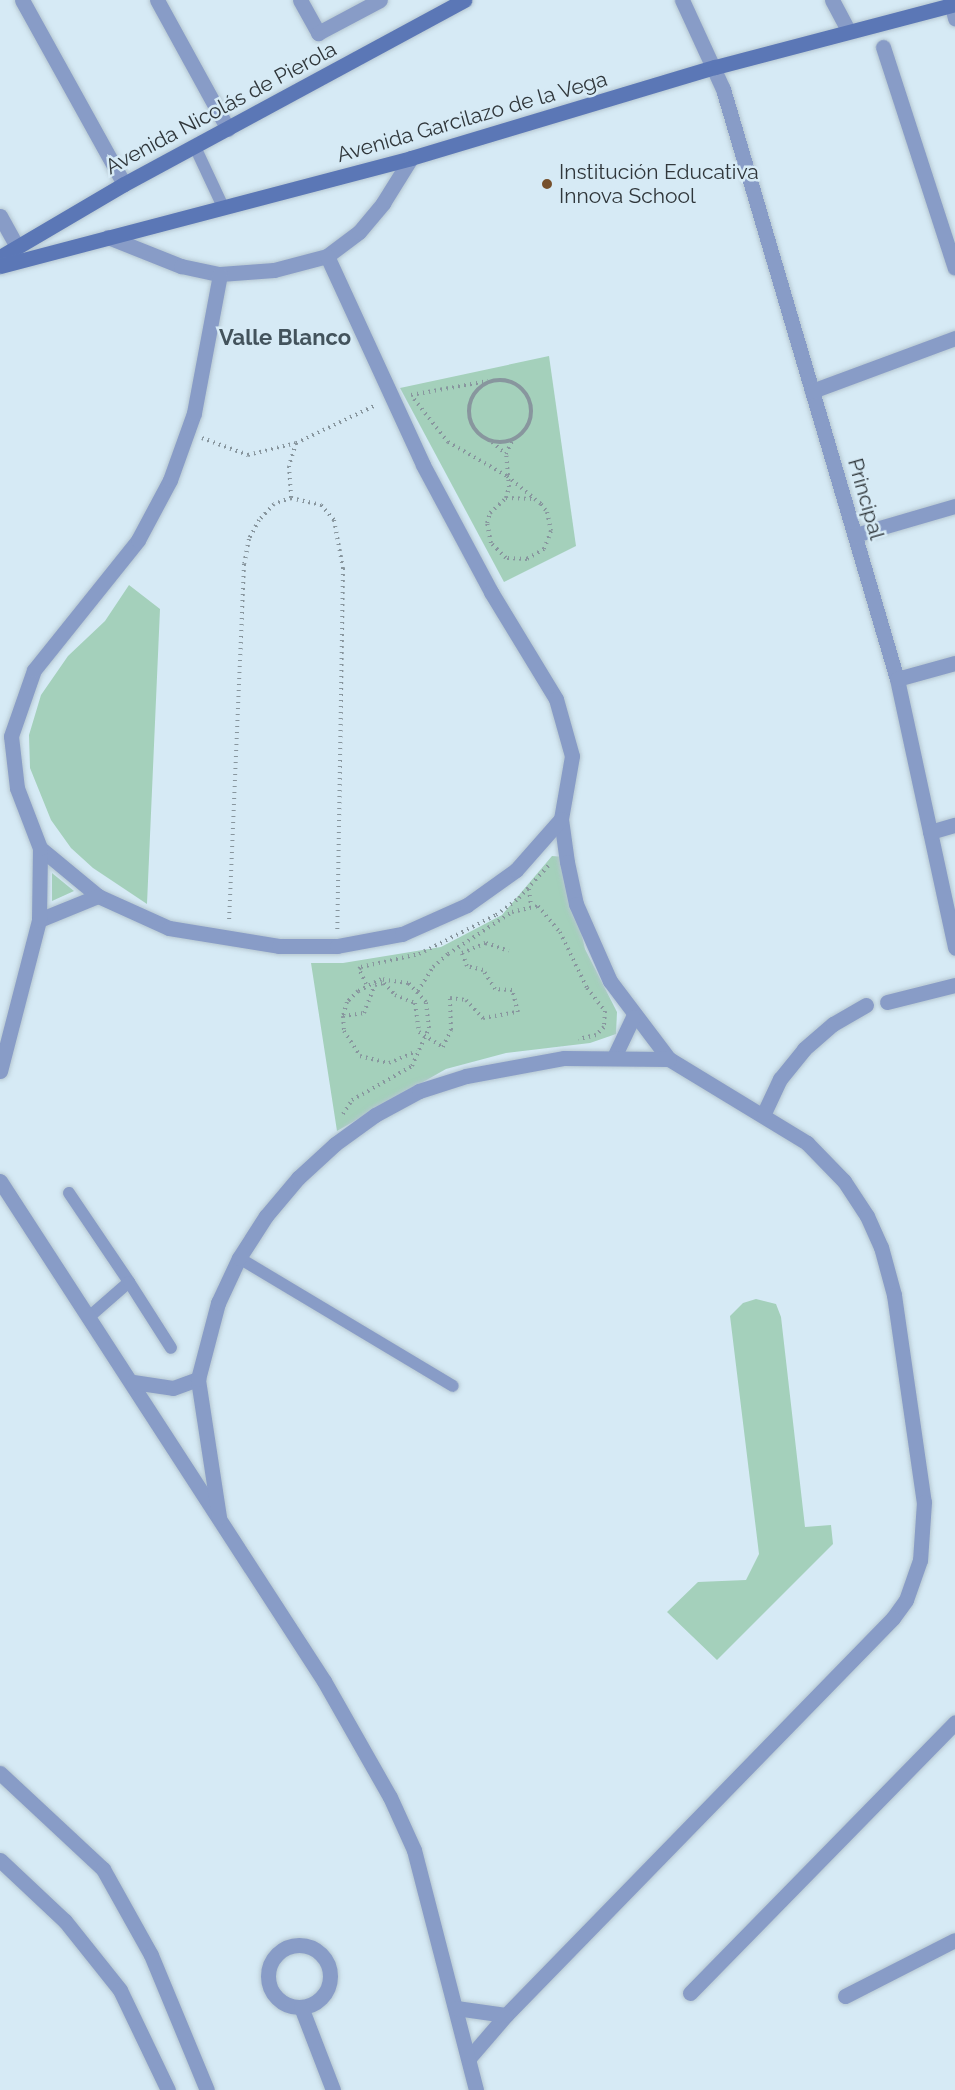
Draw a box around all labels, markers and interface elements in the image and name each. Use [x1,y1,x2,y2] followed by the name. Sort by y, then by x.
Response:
[101,36,341,180] street label: Avenida Nicolás de Pierola
[334,66,610,168] street label: Avenida Garcilazo de la Vega
[559,159,759,209] place label: Institución Educativa Innova School
[540,177,554,191] marker: Institución Educativa Innova School
[219,325,351,351] district label: Valle Blanco
[842,455,890,543] street label: Principal

